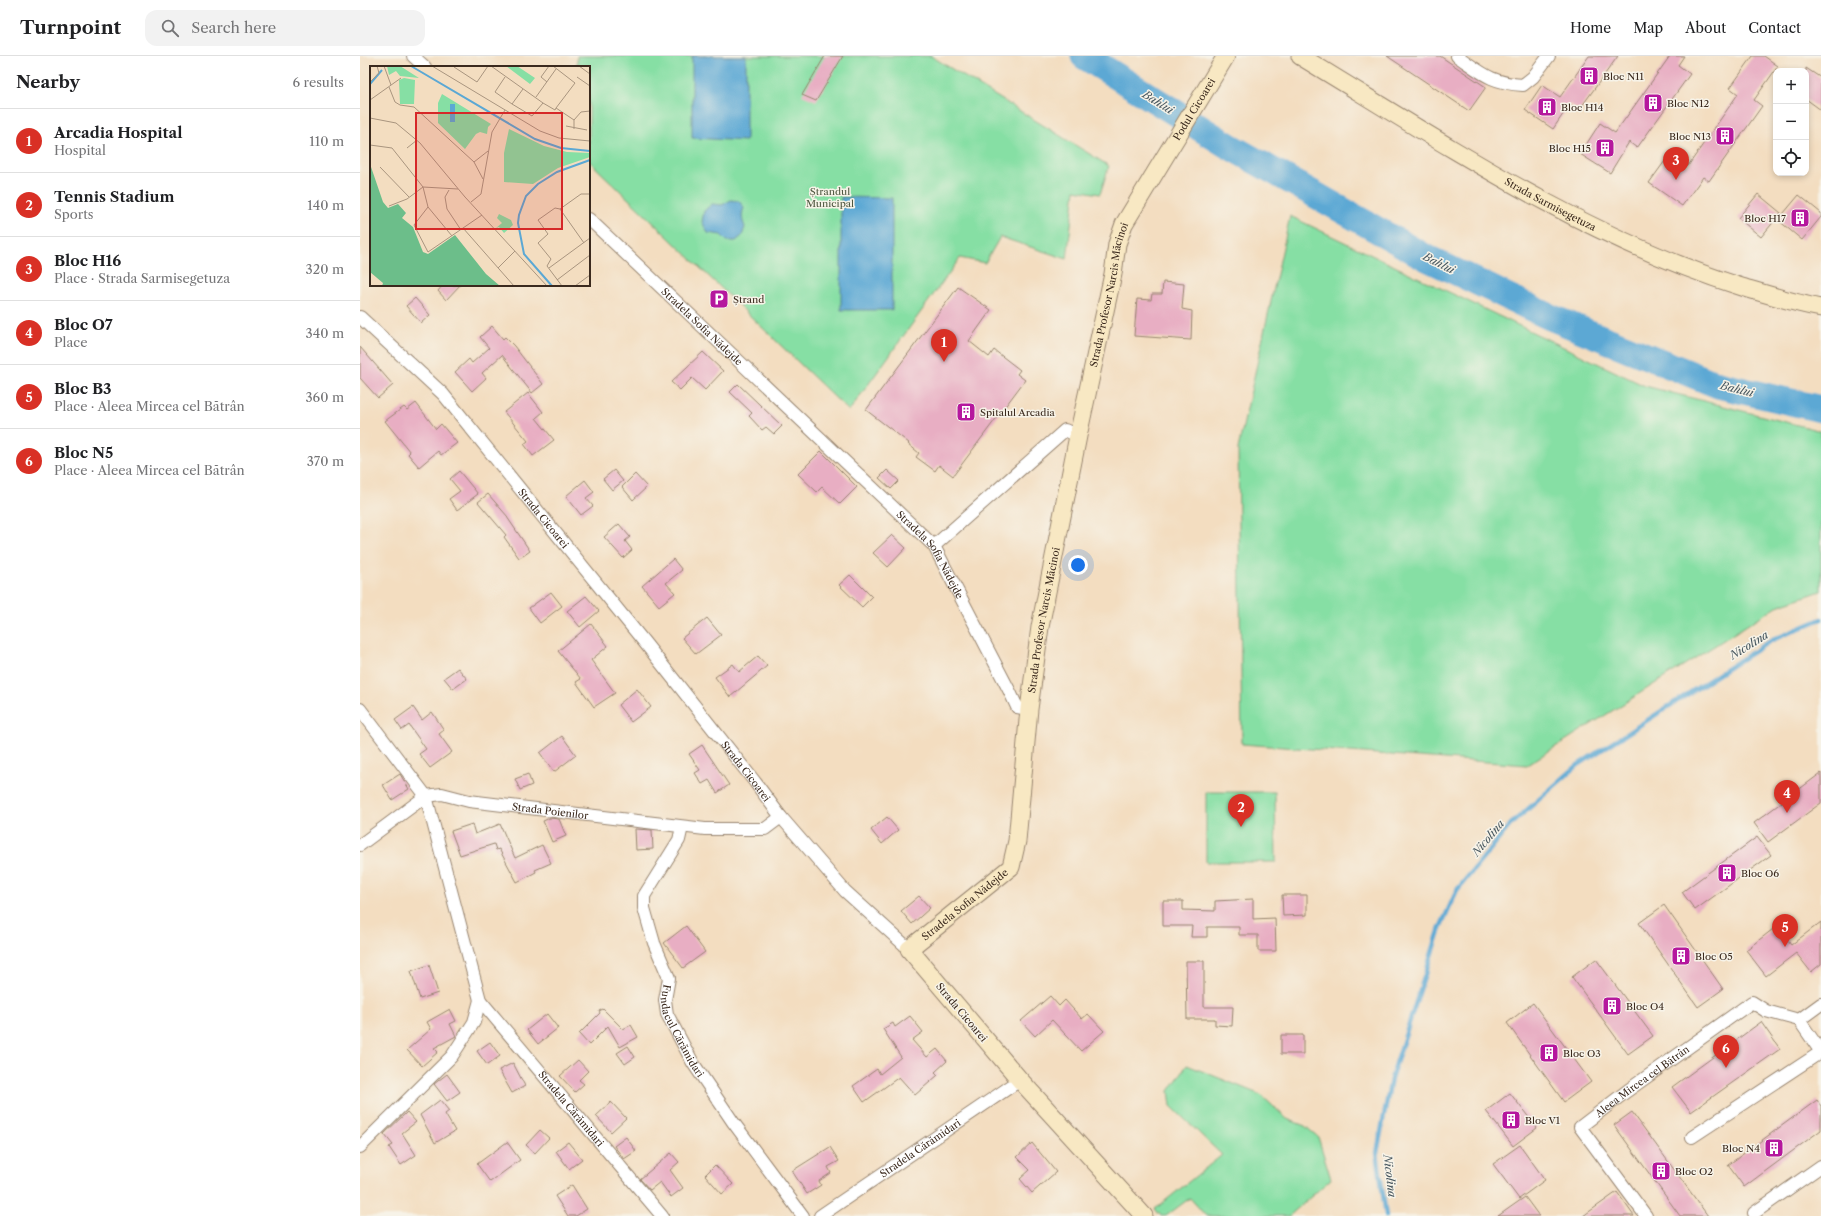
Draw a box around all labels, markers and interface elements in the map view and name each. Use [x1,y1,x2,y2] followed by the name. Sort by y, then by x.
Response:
[145,10,425,46] search box
[20,16,121,39] text: Turnpoint
[159,17,181,39] icon: search
[191,18,276,37] text: Search here
[1570,19,1611,37] text: Home
[1633,19,1663,37] text: Map
[1685,19,1726,37] text: About
[1748,19,1801,37] text: Contact
[1578,65,1600,87] building icon: Bloc N11
[370,66,590,286] inset map
[1773,68,1809,176] map controls
[1773,68,1809,104] button: +
[1603,70,1644,83] place label: Bloc N11
[16,72,80,92] text: Nearby
[293,74,344,90] text: 6 results
[1170,76,1218,143] street label: Podul Cicoarei
[1139,87,1176,117] water label: Bahlui
[1642,92,1664,114] building icon: Bloc N12
[1536,96,1558,118] building icon: Bloc H14
[1667,97,1709,110] place label: Bloc N12
[1561,101,1604,114] place label: Bloc H14
[1773,104,1809,140] button: −
[54,123,183,142] text: Arcadia Hospital
[1714,125,1736,147] building icon: Bloc N13
[1669,130,1711,143] place label: Bloc N13
[26,133,32,149] text: 1
[309,133,344,149] text: 110 m
[1594,137,1616,159] building icon: Bloc H15
[1773,140,1809,176] button: locate
[54,142,106,158] text: Hospital
[1549,142,1591,155] place label: Bloc H15
[1663,147,1689,180] pin: 3
[1502,175,1599,234] street label: Strada Sarmisegetuza
[806,185,854,210] park label: Ștrandul Municipal
[54,187,174,206] text: Tennis Stadium
[25,197,33,213] text: 2
[307,197,344,213] text: 140 m
[54,206,93,222] text: Sports
[1789,207,1811,229] building icon: Bloc H17
[1744,212,1786,225] place label: Bloc H17
[1087,221,1131,368] street label: Strada Profesor Narcis Măcinoi
[1420,249,1458,277] water label: Bahlui
[54,251,121,270] text: Bloc H16
[25,261,33,277] text: 3
[306,261,344,277] text: 320 m
[54,270,230,286] text: Place · Strada Sarmisegetuza
[658,285,746,369] street label: Stradela Sofia Nădejde
[708,288,730,310] parking icon: Ștrand
[733,293,764,306] place label: Ștrand
[54,315,113,334] text: Bloc O7
[25,325,33,341] text: 4
[306,325,344,341] text: 340 m
[931,329,957,362] pin: 1
[54,334,87,350] text: Place
[1718,378,1755,400] water label: Bahlui
[54,379,112,398] text: Bloc B3
[25,389,33,405] text: 5
[305,389,344,405] text: 360 m
[54,398,245,414] text: Place · Aleea Mircea cel Bătrân
[955,401,977,423] building icon: Spitalul Arcadia
[980,406,1055,419] place label: Spitalul Arcadia
[54,443,113,462] text: Bloc N5
[25,453,33,469] text: 6
[307,453,344,469] text: 370 m
[54,462,245,478] text: Place · Aleea Mircea cel Bătrân
[515,486,571,551] street label: Strada Cicoarei
[894,508,966,601] street label: Stradela Sofia Nădejde
[1025,546,1063,694] street label: Strada Profesor Narcis Măcinoi
[1068,555,1088,575] your location
[1726,627,1771,663] water label: Nicolina
[718,739,773,804] street label: Strada Cicoarei
[1774,780,1800,813] pin: 4
[1228,794,1254,827] pin: 2
[511,800,590,822] street label: Strada Poienilor
[1468,817,1508,860] water label: Nicolina
[1716,862,1738,884] building icon: Bloc O6
[919,866,1011,943] street label: Stradela Sofia Nădejde
[1741,867,1779,880] place label: Bloc O6
[1772,914,1798,947] pin: 5
[1670,945,1692,967] building icon: Bloc O5
[1695,950,1733,963] place label: Bloc O5
[933,980,990,1044] street label: Strada Cicoarei
[658,983,707,1080] street label: Fundacul Cărămidari
[1601,995,1623,1017] building icon: Bloc O4
[1626,1000,1664,1013] place label: Bloc O4
[1713,1035,1739,1068] pin: 6
[1538,1042,1560,1064] building icon: Bloc O3
[1592,1042,1693,1121] street label: Aleea Mircea cel Bătrân
[1563,1047,1601,1060] place label: Bloc O3
[535,1068,607,1149] street label: Stradela Cărămidari
[1500,1109,1522,1131] building icon: Bloc V1
[1525,1114,1561,1127] place label: Bloc V1
[877,1116,963,1180] street label: Stradela Cărămidari
[1763,1137,1785,1159] building icon: Bloc N4
[1722,1142,1760,1155] place label: Bloc N4
[1380,1153,1400,1199] water label: Nicolina
[1650,1160,1672,1182] building icon: Bloc O2
[1675,1165,1713,1178] place label: Bloc O2

